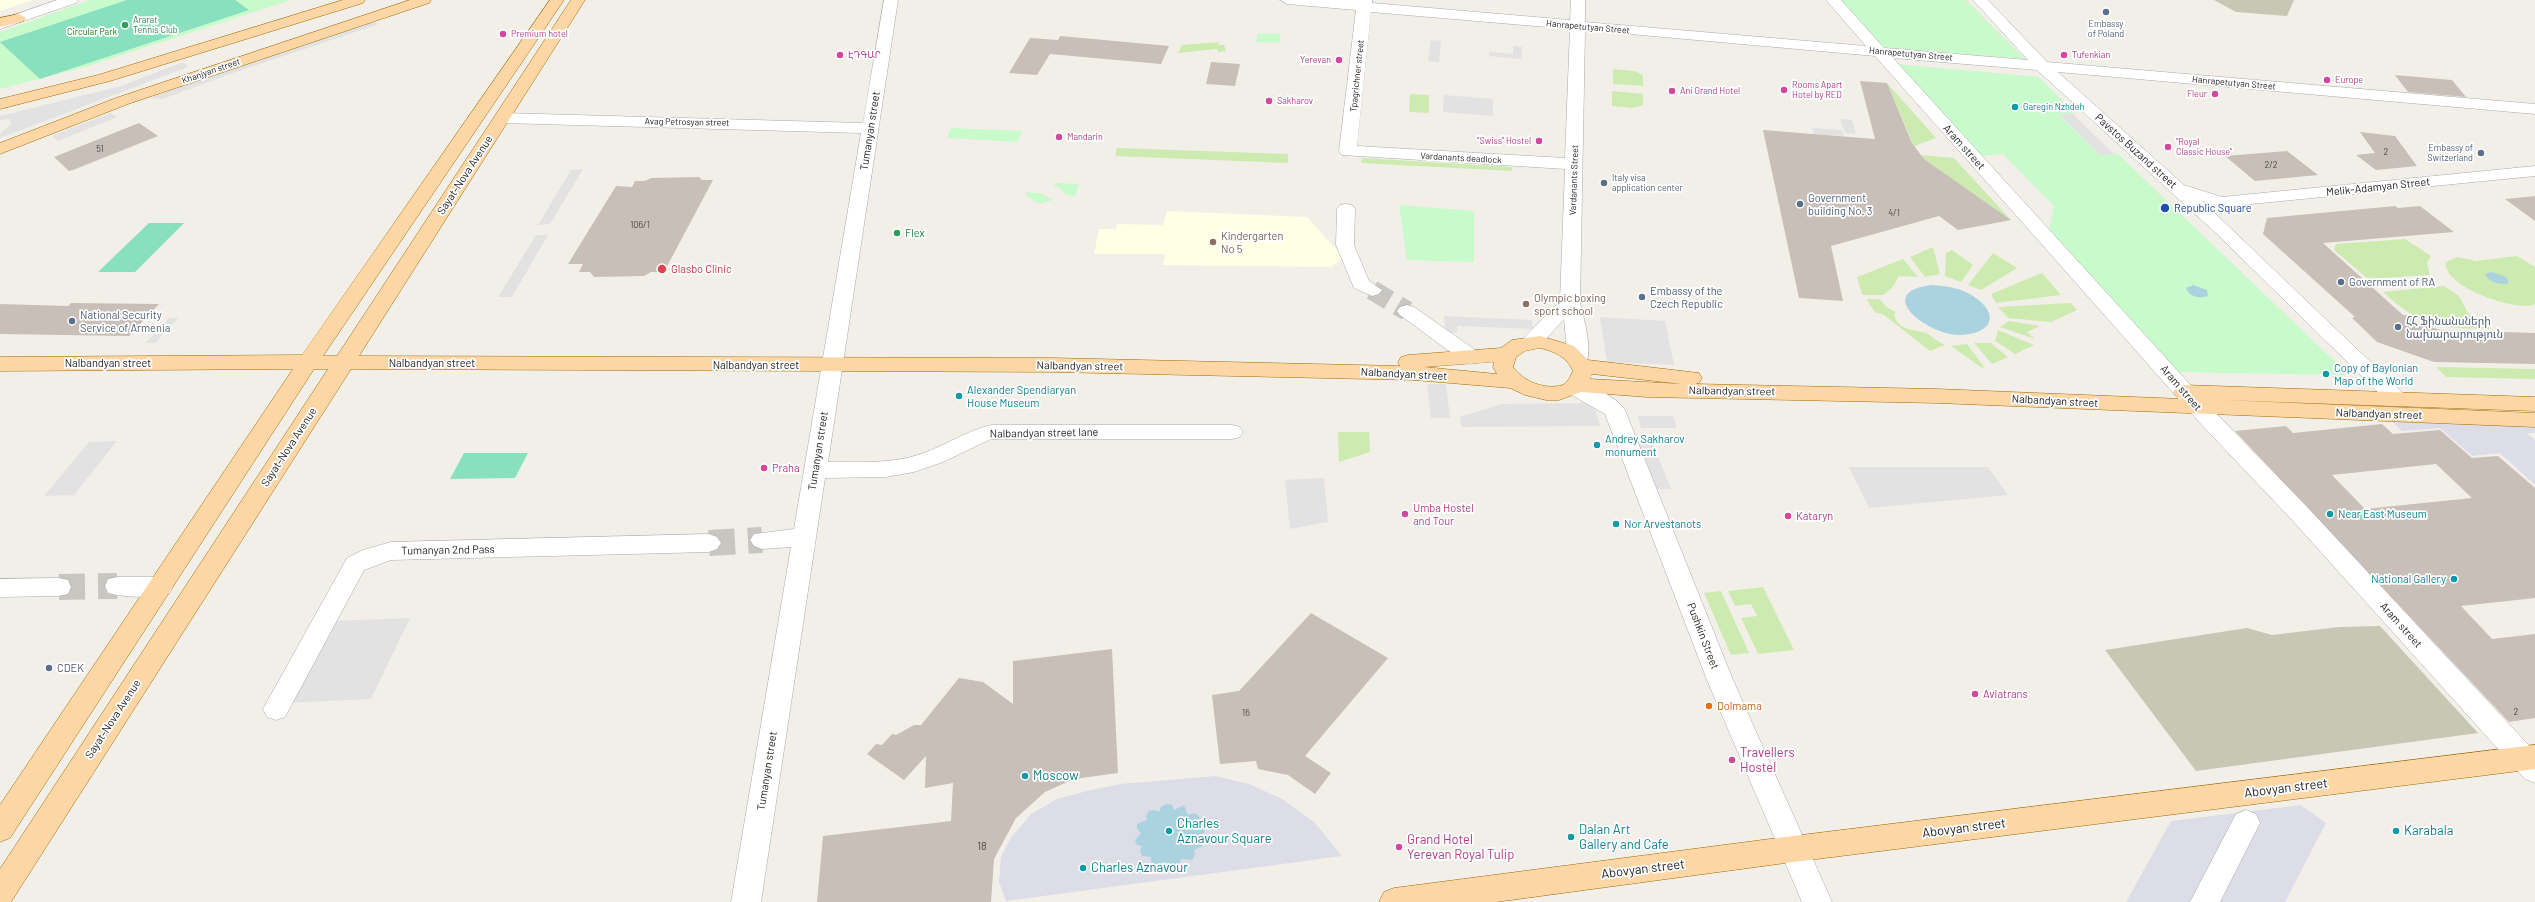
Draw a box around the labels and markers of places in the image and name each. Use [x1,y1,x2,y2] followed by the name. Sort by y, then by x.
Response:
[2101,7,2111,17] marker: Embassy of Poland
[133,15,178,36] place label: Ararat Tennis Club
[2088,19,2124,40] place label: Embassy of Poland
[120,20,130,30] marker: Ararat Tennis Club
[498,29,508,39] marker: Premium hotel
[511,29,568,39] place label: Premium hotel
[835,50,845,60] marker: ԷԴԳԱՐ
[848,50,881,60] place label: ԷԴԳԱՐ
[2059,50,2069,60] marker: Tufenkian
[2072,50,2110,60] place label: Tufenkian
[1300,55,1331,65] place label: Yerevan
[1334,55,1344,65] marker: Yerevan
[2322,75,2332,85] marker: Europe
[2335,75,2363,85] place label: Europe
[1792,80,1843,101] place label: Rooms Apart Hotel by RED
[1779,85,1789,95] marker: Rooms Apart Hotel by RED
[1667,86,1677,96] marker: Ani Grand Hotel
[1680,86,1740,96] place label: Ani Grand Hotel
[2187,89,2207,99] place label: Fleur
[2210,89,2220,99] marker: Fleur
[1264,96,1274,106] marker: Sakharov
[1277,96,1313,106] place label: Sakharov
[2010,102,2020,112] marker: Garegin Nzhdeh
[2023,102,2084,112] place label: Garegin Nzhdeh
[1054,132,1064,142] marker: Mandarin
[1067,132,1103,142] place label: Mandarin
[1477,136,1531,146] place label: "Swiss" Hostel
[1534,136,1544,146] marker: "Swiss" Hostel
[2176,137,2232,158] place label: "Royal Classic House"
[2163,142,2173,152] marker: "Royal Classic House"
[2427,143,2473,164] place label: Embassy of Switzerland
[2476,148,2486,158] marker: Embassy of Switzerland
[1612,173,1683,194] place label: Italy visa application center
[1599,178,1609,188] marker: Italy visa application center
[1808,191,1872,217] place label: Government building No. 3
[1795,199,1805,209] marker: Government building No. 3
[2174,201,2252,215] place label: Republic Square
[2159,202,2171,214] marker: Republic Square
[905,226,925,240] place label: Flex
[892,228,902,238] marker: Flex
[1221,229,1283,255] place label: Kindergarten No 5
[1208,237,1218,247] marker: Kindergarten No 5
[671,262,732,276] place label: Glasbo Clinic
[656,263,668,275] marker: Glasbo Clinic
[2349,275,2435,289] place label: Government of RA
[2336,277,2346,287] marker: Government of RA
[1650,284,1723,310] place label: Embassy of the Czech Republic
[1534,291,1606,317] place label: Olympic boxing sport school
[1637,292,1647,302] marker: Embassy of the Czech Republic
[1521,299,1531,309] marker: Olympic boxing sport school
[80,308,170,334] place label: National Security Service of Armenia
[2406,314,2503,340] place label: ՀՀ Ֆինանսների նախարարություն
[67,316,77,326] marker: National Security Service of Armenia
[2393,322,2403,332] marker: ՀՀ Ֆինանսների նախարարություն
[2334,361,2418,387] place label: Copy of Baylonian Map of the World
[2321,369,2331,379] marker: Copy of Baylonian Map of the World
[967,383,1076,409] place label: Alexander Spendiaryan House Museum
[954,391,964,401] marker: Alexander Spendiaryan House Museum
[1605,432,1685,458] place label: Andrey Sakharov monument
[1592,440,1602,450] marker: Andrey Sakharov monument
[772,461,800,475] place label: Praha
[759,463,769,473] marker: Praha
[1413,501,1474,527] place label: Umba Hostel and Tour
[2338,507,2427,521] place label: Near East Museum
[1400,509,1410,519] marker: Umba Hostel and Tour
[1796,509,1833,523] place label: Kataryn
[2325,509,2335,519] marker: Near East Museum
[1783,511,1793,521] marker: Kataryn
[1624,517,1701,531] place label: Nor Arvestanots
[1611,519,1621,529] marker: Nor Arvestanots
[2371,572,2446,586] place label: National Gallery
[2449,574,2459,584] marker: National Gallery
[57,661,84,675] place label: CDEK
[44,663,54,673] marker: CDEK
[1983,687,2028,701] place label: Aviatrans
[1970,689,1980,699] marker: Aviatrans
[1717,699,1762,713] place label: Dolmama
[1704,701,1714,711] marker: Dolmama
[1740,745,1795,776] place label: Travellers Hostel
[1727,755,1737,765] marker: Travellers Hostel
[1033,768,1079,784] place label: Moscow
[1020,771,1030,781] marker: Moscow
[1177,816,1272,847] place label: Charles Aznavour Square
[1579,822,1669,853] place label: Dalan Art Gallery and Cafe
[2404,823,2453,839] place label: Karabala
[1164,826,1174,836] marker: Charles Aznavour Square
[2391,826,2401,836] marker: Karabala
[1407,832,1514,863] place label: Grand Hotel Yerevan Royal Tulip
[1566,832,1576,842] marker: Dalan Art Gallery and Cafe
[1394,842,1404,852] marker: Grand Hotel Yerevan Royal Tulip
[1091,860,1188,876] place label: Charles Aznavour
[1078,863,1088,873] marker: Charles Aznavour

